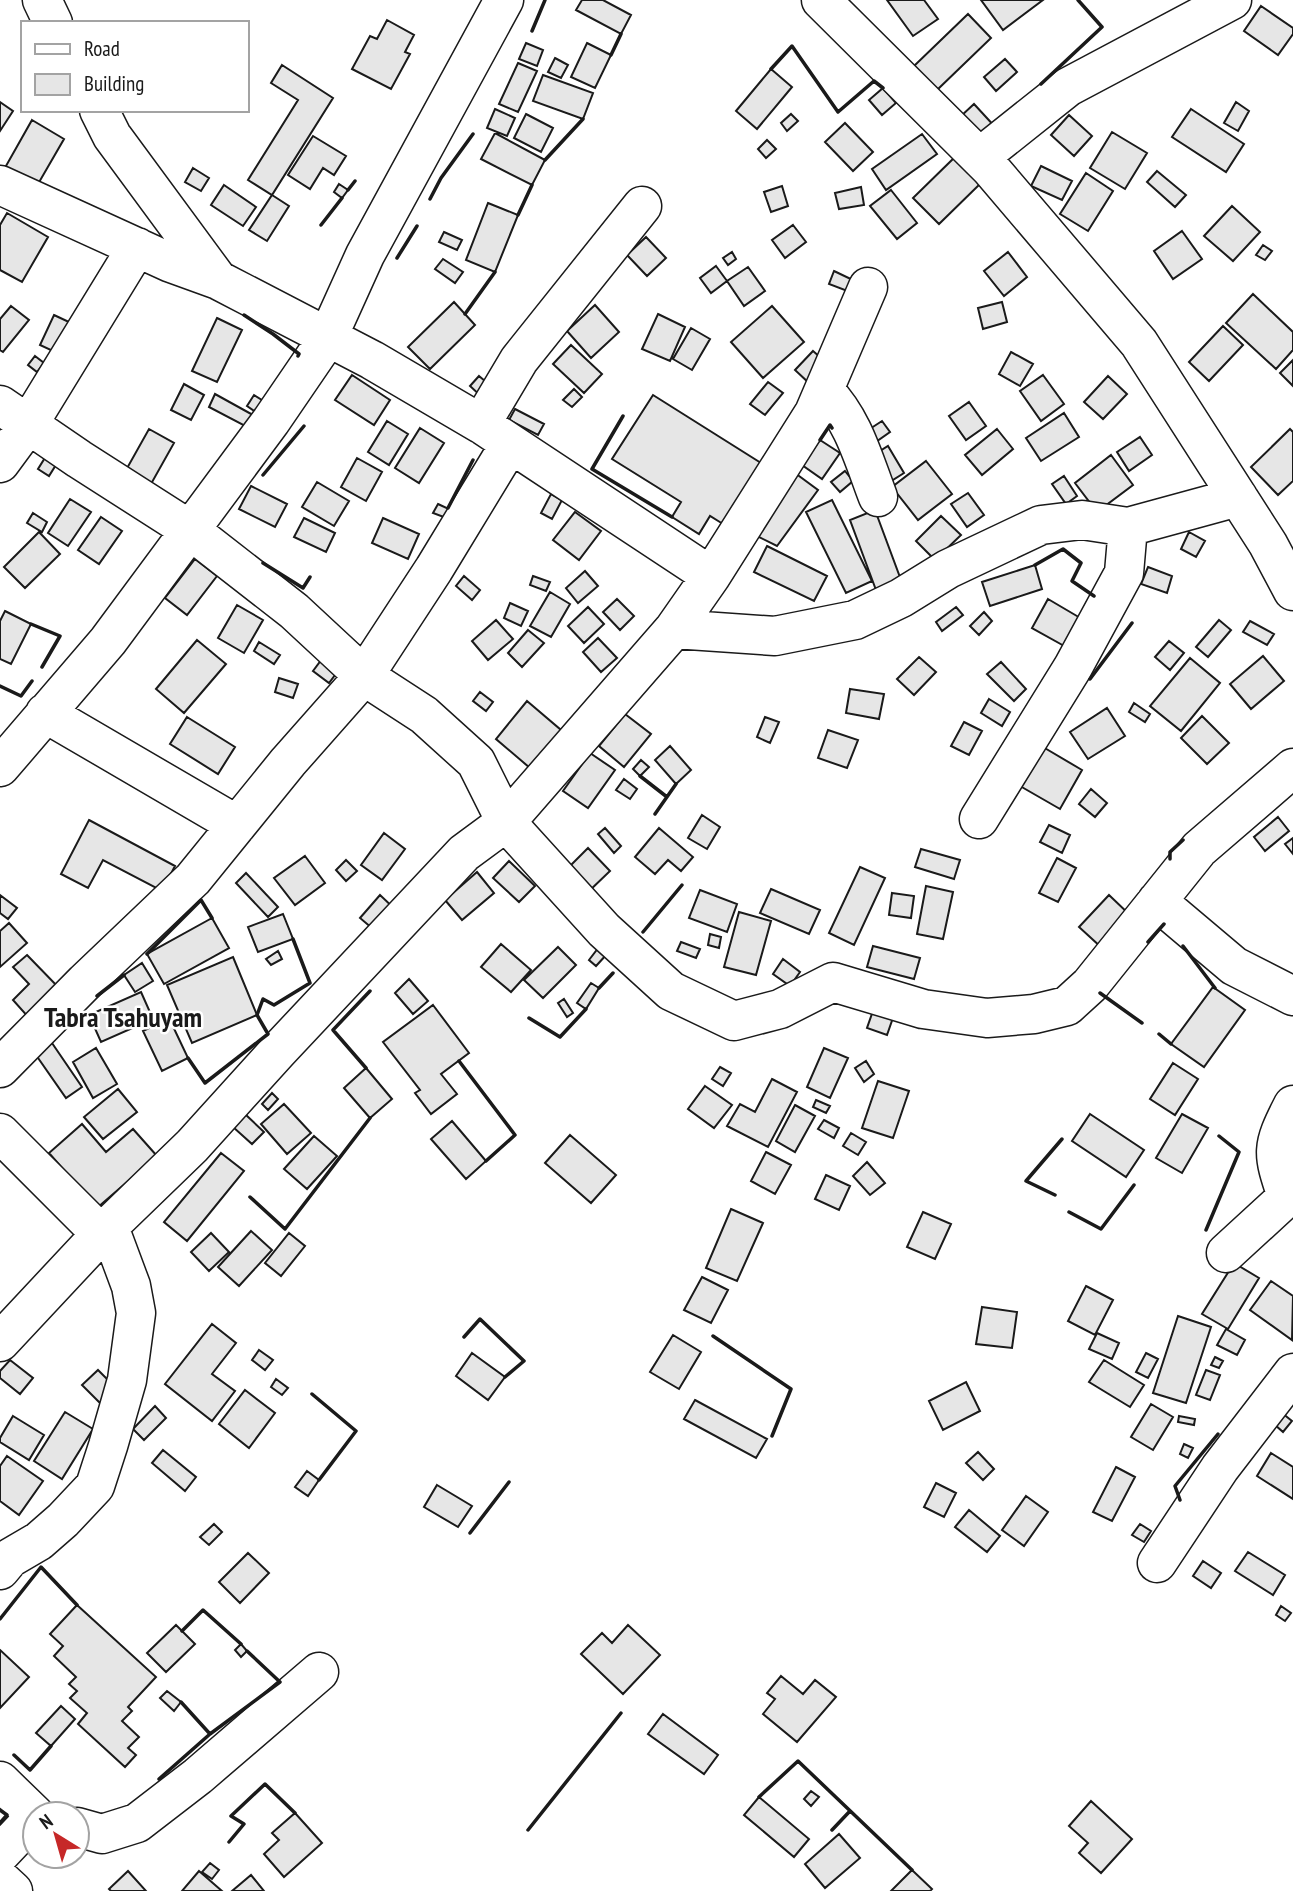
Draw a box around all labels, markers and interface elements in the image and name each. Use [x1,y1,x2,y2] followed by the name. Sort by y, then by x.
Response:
[21,21,248,112] legend
[84,35,120,62] text: Road
[84,70,144,97] text: Building
[44,998,202,1035] district label: Tabra Tsahuyam
[21,1800,91,1870] north arrow
[34,1809,57,1834] text: N

